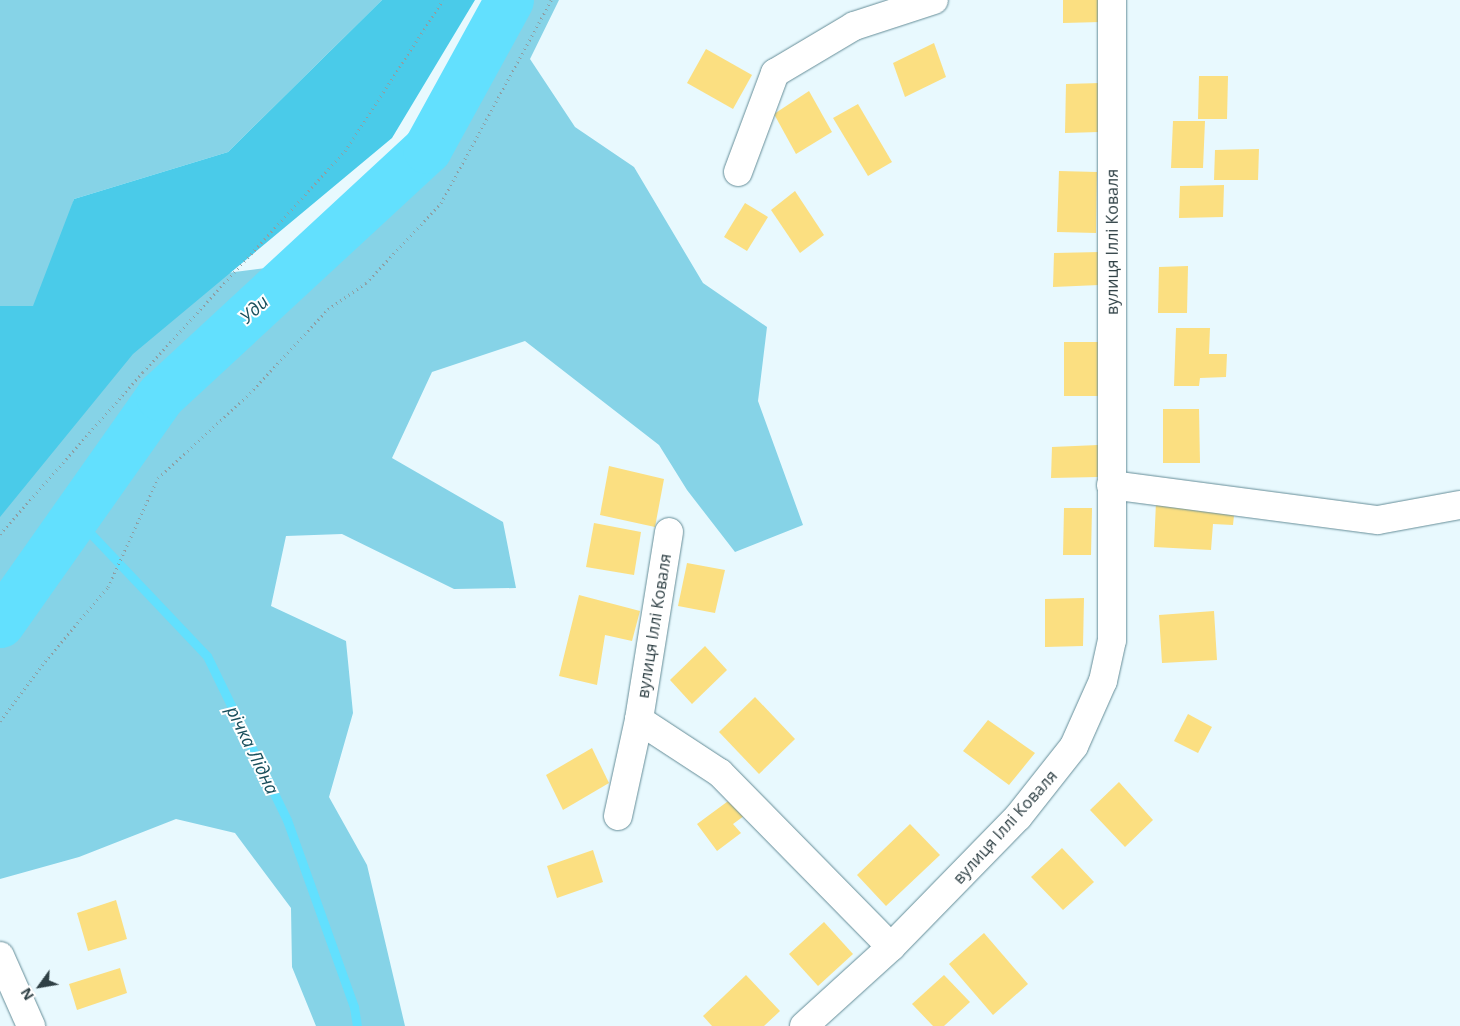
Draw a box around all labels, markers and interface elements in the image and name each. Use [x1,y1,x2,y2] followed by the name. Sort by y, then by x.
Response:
[1102,169,1122,315] street label: вулиця Іллі Коваля
[235,291,273,327] water label: Уди
[633,552,675,700] street label: вулиця Іллі Коваля
[222,702,284,798] water label: річка Лідна
[949,766,1061,888] street label: вулиця Іллі Коваля
[15,961,65,1011] north arrow
[16,984,38,1004] text: N

